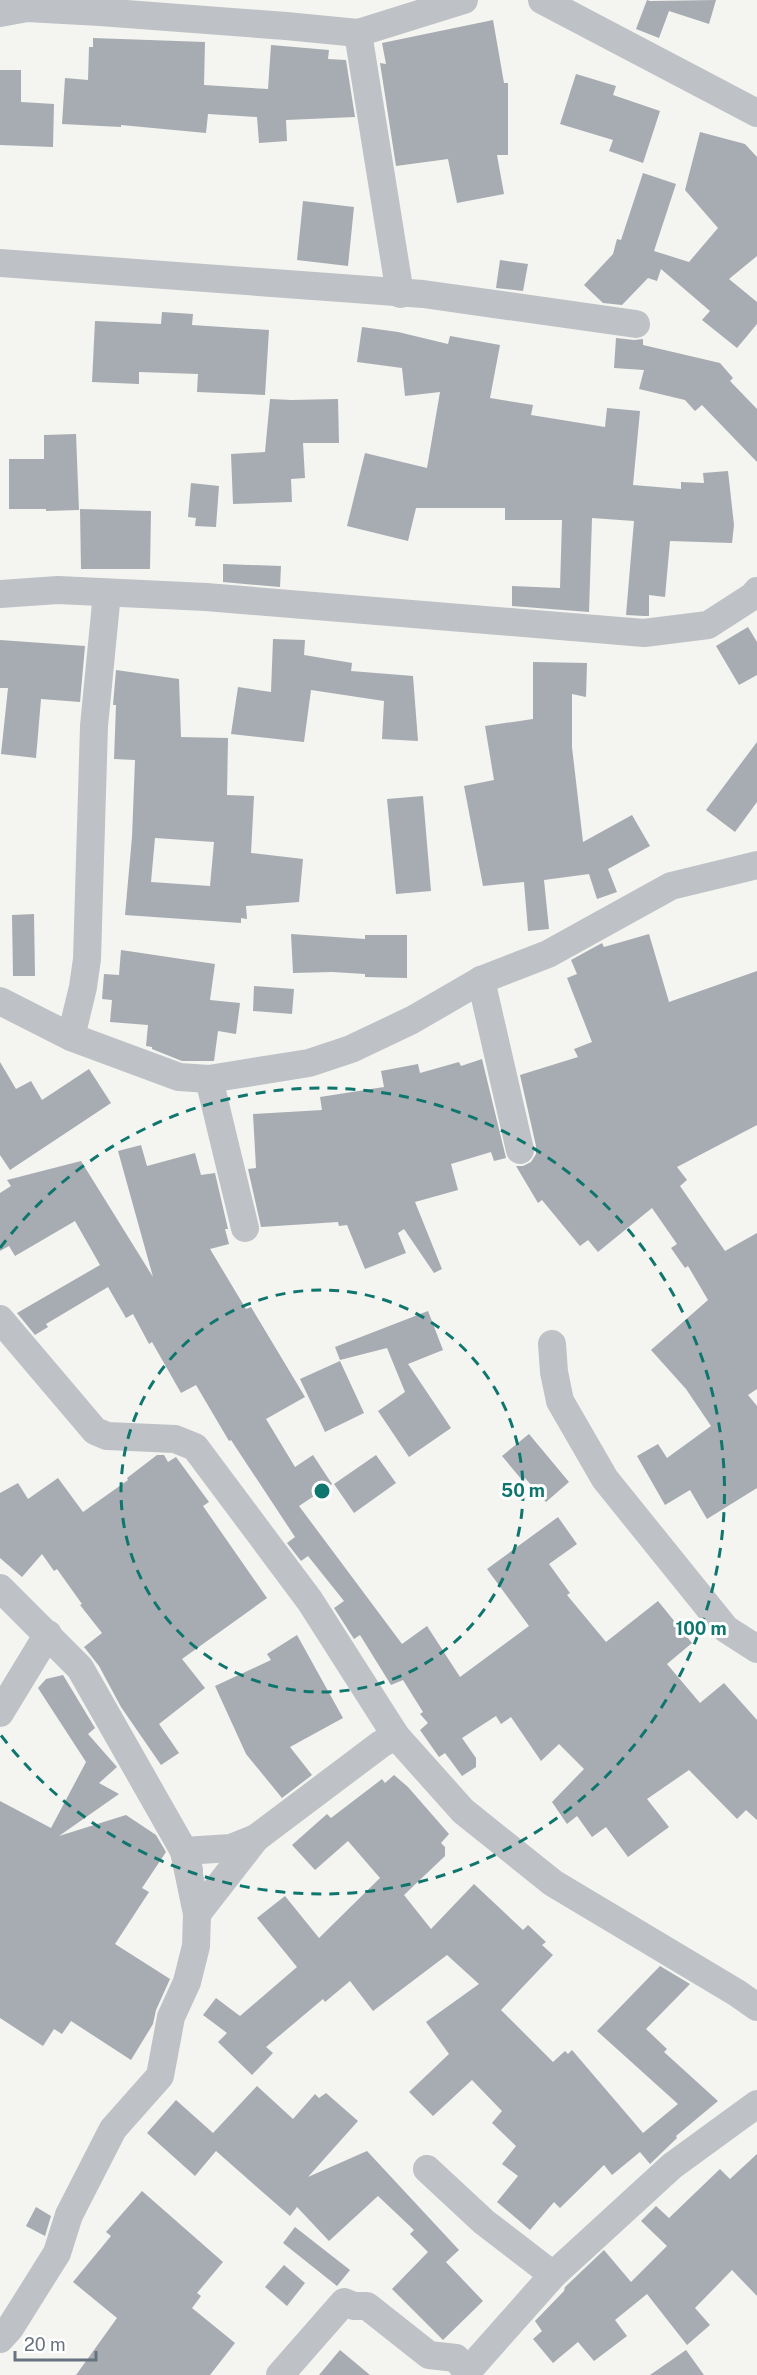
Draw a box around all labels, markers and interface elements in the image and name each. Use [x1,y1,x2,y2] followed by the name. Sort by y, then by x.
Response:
[501,1480,545,1501] text: 50 m
[312,1481,332,1501] centre of rings
[675,1618,727,1639] text: 100 m
[15,2324,96,2362] scale bar
[24,2334,66,2355] text: 20 m

